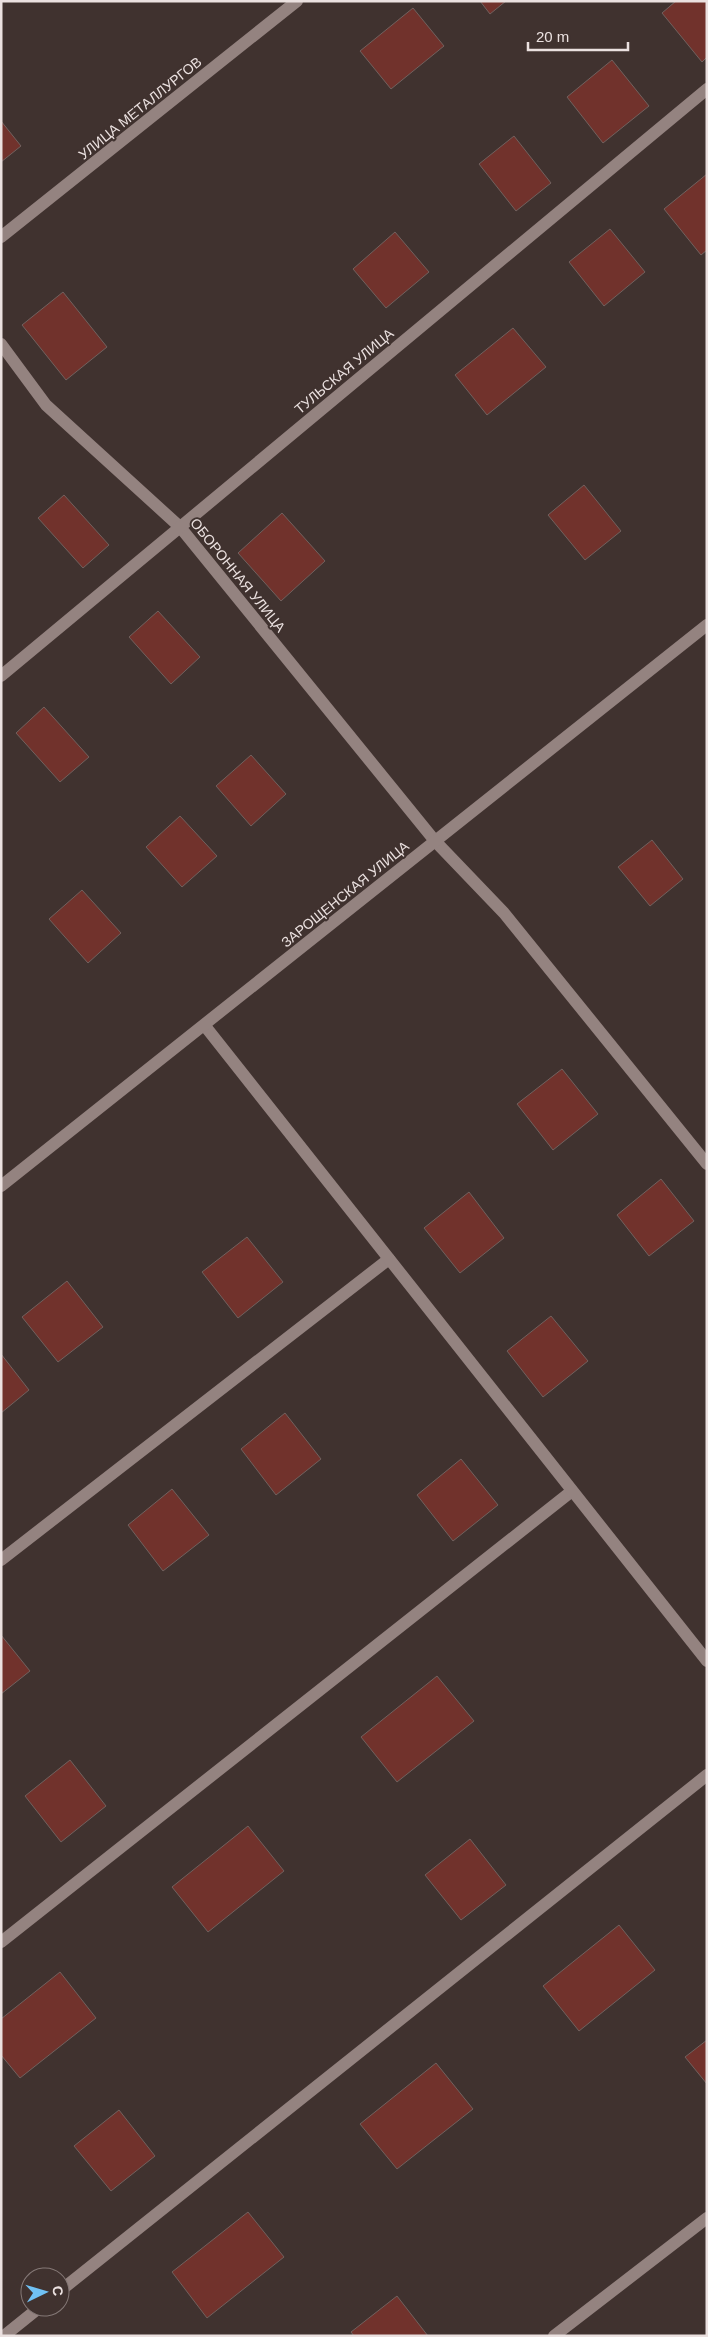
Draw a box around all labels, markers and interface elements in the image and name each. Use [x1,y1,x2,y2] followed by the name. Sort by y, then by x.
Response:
[528,20,628,52] scale bar
[536,28,569,45] text: 20 m
[75,53,205,163] street label: УЛИЦА МЕТАЛЛУРГОВ
[291,325,397,417] street label: ТУЛЬСКАЯ УЛИЦА
[187,515,289,636] street label: ОБОРОННАЯ УЛИЦА
[278,837,412,950] street label: ЗАРОЩЕНСКАЯ УЛИЦА
[20,2267,70,2317] north arrow
[50,2285,66,2297] text: С

